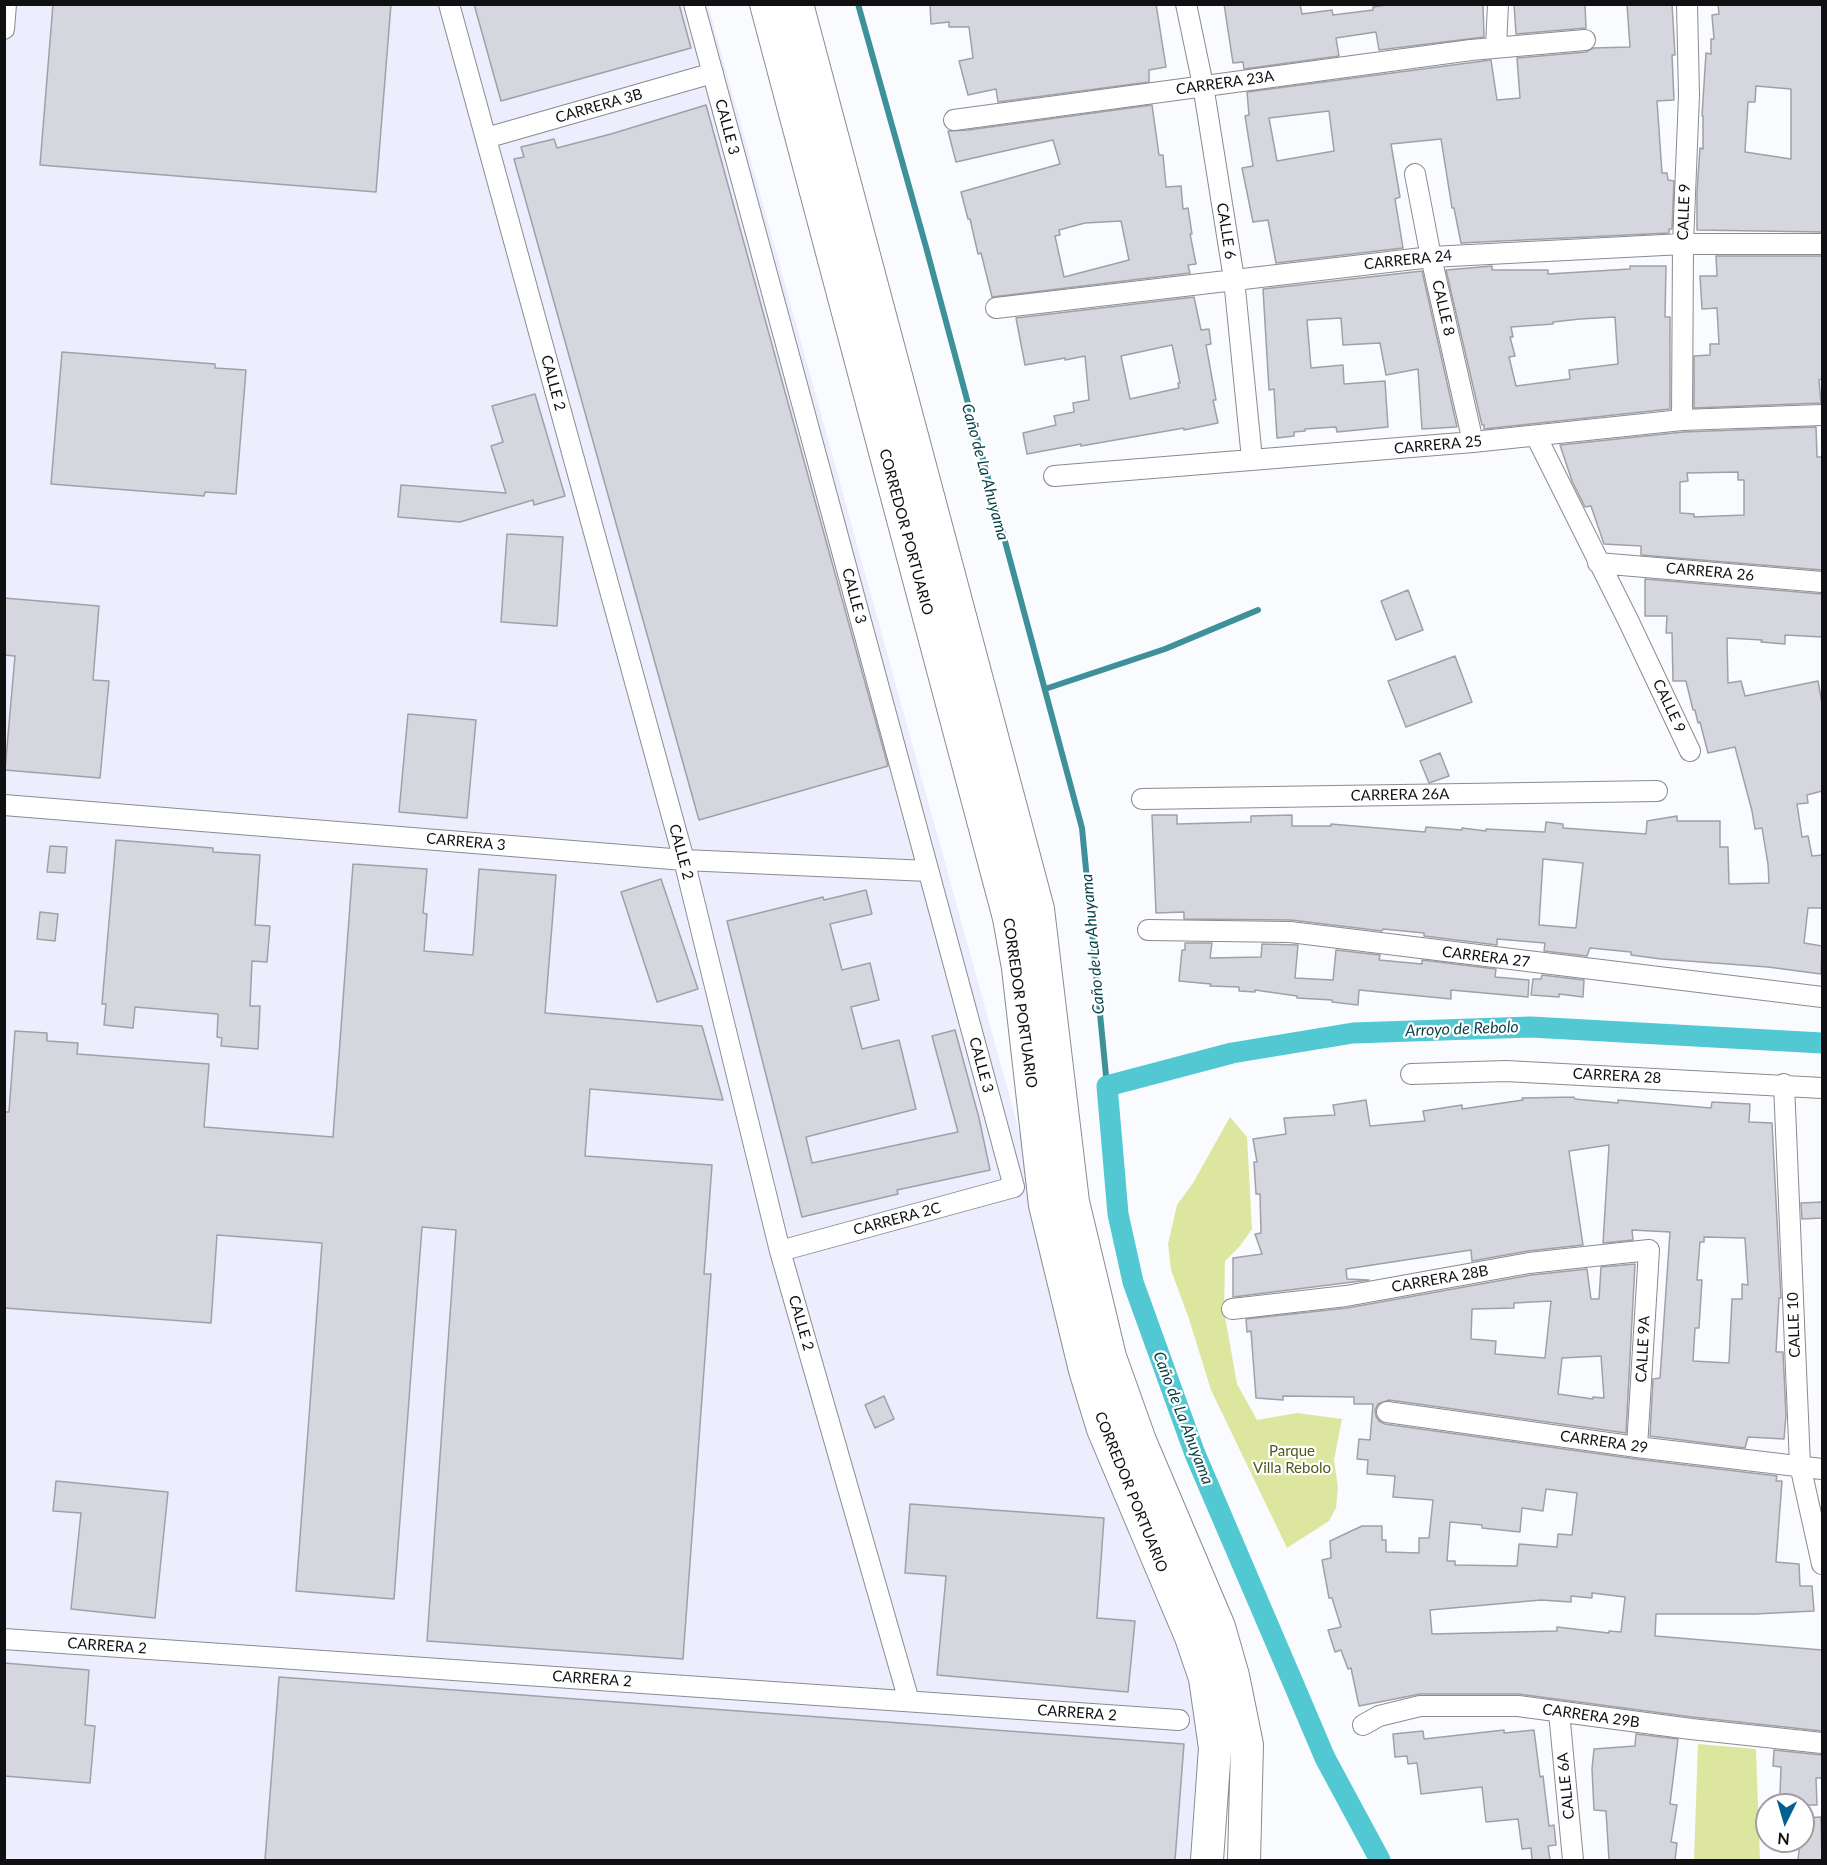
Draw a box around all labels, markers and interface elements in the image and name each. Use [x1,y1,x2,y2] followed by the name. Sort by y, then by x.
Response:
[1175,67,1275,99] street label: CARRERA 23A
[554,85,644,127] street label: CARRERA 3B
[711,97,743,157] street label: CALLE 3
[1674,183,1694,241] street label: CALLE 9
[1213,202,1239,260] street label: CALLE 6
[1363,246,1453,274] street label: CARRERA 24
[1428,278,1458,338] street label: CALLE 8
[537,353,569,413] street label: CALLE 2
[957,401,1013,543] water label: Caño de La Ahuyama
[1393,432,1483,458] street label: CARRERA 25
[875,447,937,617] street label: CORREDOR PORTUARIO
[1665,559,1755,585] street label: CARRERA 26
[838,566,870,626] street label: CALLE 3
[1649,676,1689,736] street label: CALLE 9
[1351,785,1449,805] street label: CARRERA 26A
[665,822,697,882] street label: CALLE 2
[426,830,506,854] street label: CARRERA 3
[1077,873,1109,1015] water label: Caño de La Ahuyama
[999,917,1041,1089] street label: CORREDOR PORTUARIO
[1441,943,1531,971] street label: CARRERA 27
[1405,1017,1519,1041] water label: Arroyo de Rebolo
[965,1035,997,1095] street label: CALLE 3
[1572,1065,1662,1087] street label: CARRERA 28
[851,1199,943,1239] street label: CARRERA 2C
[1390,1262,1490,1296] street label: CARRERA 28B
[1784,1292,1804,1358] street label: CALLE 10
[785,1293,817,1353] street label: CALLE 2
[1632,1315,1654,1383] street label: CALLE 9A
[1149,1349,1217,1487] water label: Caño de La Ahuyama
[1091,1409,1171,1575] street label: CORREDOR PORTUARIO
[1559,1427,1649,1457] street label: CARRERA 29
[1253,1442,1331,1477] park label: Parque Villa Rebolo
[67,1634,147,1658] street label: CARRERA 2
[552,1667,632,1691] street label: CARRERA 2
[1541,1700,1641,1732] street label: CARRERA 29B
[1037,1701,1117,1725] street label: CARRERA 2
[1554,1752,1578,1820] street label: CALLE 6A
[1755,1793,1815,1853] north arrow
[1777,1829,1791,1849] text: N

